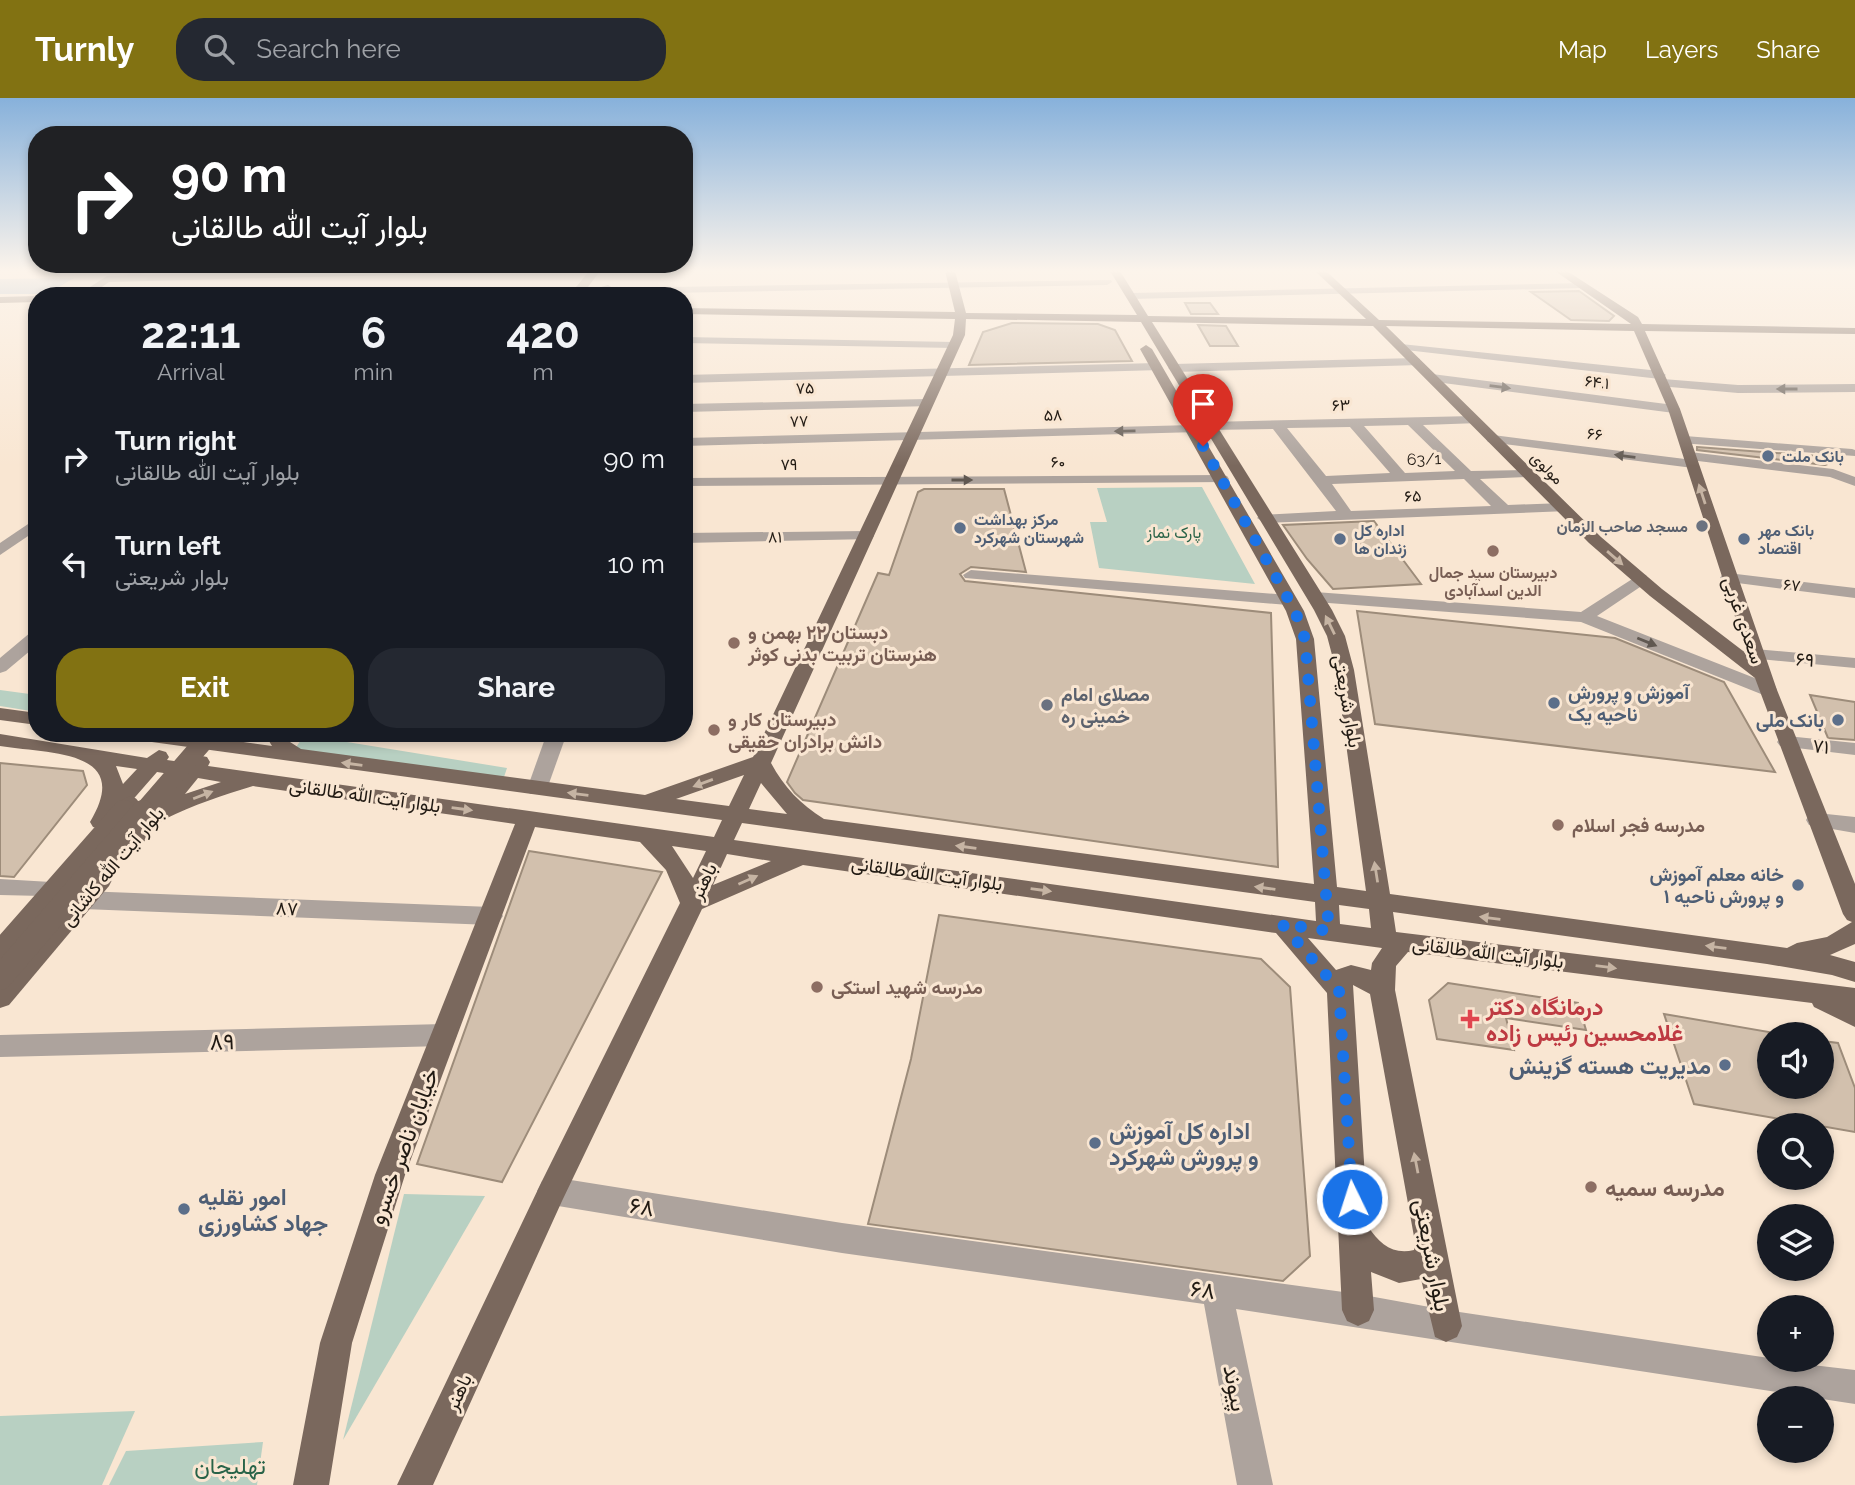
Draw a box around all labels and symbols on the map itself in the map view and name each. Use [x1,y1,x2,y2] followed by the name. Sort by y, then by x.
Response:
[1584,371,1610,393] street label: ۶۴.۱
[1173,374,1233,446] pin
[795,378,815,398] street label: ۷۵
[1489,381,1511,392] one-way arrow
[1776,383,1798,395] one-way arrow
[1332,395,1350,415] street label: ۶۳
[1043,405,1063,425] street label: ۵۸
[789,411,809,431] street label: ۷۷
[1586,424,1604,444] street label: ۶۶
[1113,425,1135,437] one-way arrow
[1782,447,1844,466] place label: بانک ملت
[1526,448,1567,489] street label: مولوی
[1760,448,1776,464] marker: بانک ملت
[1406,449,1442,469] street label: 63/1
[1614,450,1636,461] one-way arrow
[1051,453,1065,472] street label: ۶۰
[780,455,798,474] street label: ۷۹
[951,474,973,486] one-way arrow
[1696,484,1707,505] one-way arrow
[1404,486,1422,506] street label: ۶۵
[974,510,1084,548] place label: مرکز بهداشت شهرستان شهرکرد
[1556,517,1688,537] place label: مسجد صاحب الزمان
[1694,518,1710,534] marker: مسجد صاحب الزمان
[952,520,968,536] marker: مرکز بهداشت شهرستان شهرکرد
[1354,521,1407,559] place label: اداره کل زندان ها
[1757,521,1814,558] place label: بانک مهر اقتصاد
[1146,523,1201,544] park label: پارک نماز
[768,527,782,547] street label: ۸۱
[1332,531,1348,547] marker: اداره کل زندان ها
[1736,531,1752,547] marker: بانک مهر اقتصاد
[1485,543,1501,559] marker: دبیرستان سید جمال الدین اسدآبادی
[1606,550,1624,566] one-way arrow
[1429,563,1557,600] place label: دبیرستان سید جمال الدین اسدآبادی
[1718,574,1769,667] street label: سعدی غربی
[1782,575,1802,595] street label: ۶۷
[1325,615,1336,635] one-way arrow
[747,621,937,667] place label: دبستان ۲۲ بهمن و هنرستان تربیت بدنی کوثر
[726,635,742,651] marker: دبستان ۲۲ بهمن و هنرستان تربیت بدنی کوثر
[1637,637,1658,648] one-way arrow
[1795,647,1815,671] street label: ۶۹
[1328,653,1367,749] street label: بلوار شریعتی
[1568,681,1690,726] place label: آموزش و پرورش ناحیه یک
[1061,683,1150,729] place label: مصلای امام خمینی ره
[1546,695,1562,711] marker: آموزش و پرورش ناحیه یک
[1039,697,1055,713] marker: مصلای امام خمینی ره
[728,708,882,754] place label: دبیرستان کار و دانش برادران حقیقی
[1756,709,1824,732] place label: بانک ملی
[1830,712,1846,728] marker: بانک ملی
[706,722,722,738] marker: دبیرستان کار و دانش برادران حقیقی
[1812,734,1830,758] street label: ۷۱
[341,758,363,769] one-way arrow
[288,773,442,817] street label: بلوار آیت الله طالقانی
[692,778,713,789] one-way arrow
[192,789,213,800] one-way arrow
[566,789,588,800] one-way arrow
[56,802,169,931] street label: بلوار آیت الله کاشانی
[452,803,474,814] one-way arrow
[1572,814,1705,838] place label: مدرسه فجر اسلام
[1550,817,1566,833] marker: مدرسه فجر اسلام
[955,841,977,852] one-way arrow
[850,851,1004,895] street label: بلوار آیت الله طالقانی
[684,859,722,904] street label: باهنر
[1370,861,1381,883] one-way arrow
[1650,863,1784,910] place label: خانه معلم آموزش و پرورش ناحیه ۱
[738,874,758,886] one-way arrow
[1790,877,1806,893] marker: خانه معلم آموزش و پرورش ناحیه ۱
[1253,882,1275,893] one-way arrow
[1030,884,1052,895] one-way arrow
[275,897,299,919] street label: ۸۷
[1479,912,1501,923] one-way arrow
[1411,932,1565,973] street label: بلوار آیت الله طالقانی
[1704,942,1726,953] one-way arrow
[1596,961,1618,972] one-way arrow
[831,976,983,1000] place label: مدرسه شهید استکی
[809,979,825,995] marker: مدرسه شهید استکی
[1485,993,1683,1048] place label: درمانگاه دکتر غلامحسین رئیس زاده
[1460,1009,1480,1029] marker: درمانگاه دکتر غلامحسین رئیس زاده
[209,1027,235,1055] street label: ۸۹
[1509,1052,1711,1081] place label: مدیریت هسته گزینش
[1717,1057,1733,1073] marker: مدیریت هسته گزینش
[362,1064,446,1228] street label: خیابان ناصر خسرو
[1109,1117,1259,1173] place label: اداره کل آموزش و پرورش شهرکرد
[1087,1135,1103,1151] marker: اداره کل آموزش و پرورش شهرکرد
[1410,1152,1421,1174] one-way arrow
[1315,1162,1389,1236] position arrow
[1605,1174,1725,1203] place label: مدرسه سمیه
[1583,1179,1599,1195] marker: مدرسه سمیه
[198,1183,328,1238] place label: امور نقلیه جهاد کشاورزی
[628,1191,656,1221] street label: ۶۸
[1407,1197,1457,1314] street label: بلوار شریعتی
[176,1201,192,1217] marker: امور نقلیه جهاد کشاورزی
[1189,1274,1217,1304] street label: ۶۸
[1215,1363,1254,1414] street label: پیوند
[440,1370,477,1415] street label: باهنر
[194,1452,266,1481] park label: تهلیجان

